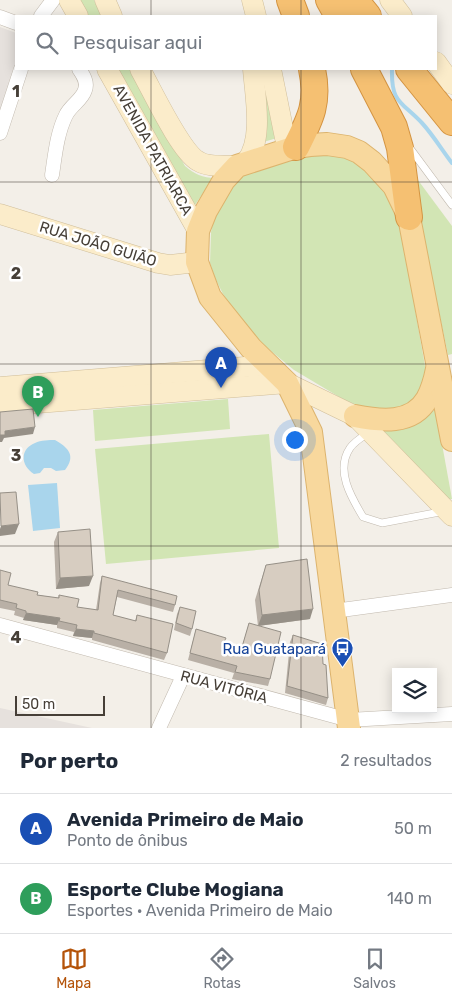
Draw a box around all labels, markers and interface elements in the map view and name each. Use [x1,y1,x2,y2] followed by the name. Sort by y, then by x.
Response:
[15,15,437,70] search box
[33,29,61,57] icon: search
[73,31,202,54] text: Pesquisar aqui
[12,82,20,101] text: 1
[110,82,196,218] street label: AVENIDA PATRIARCA
[37,218,159,270] street label: RUA JOÃO GUIÃO
[11,264,21,283] text: 2
[205,347,237,388] pin: A
[22,376,54,417] pin: B
[282,427,308,453] your location
[11,446,21,465] text: 3
[11,628,22,647] text: 4
[330,637,354,668] bus stop icon: Rua Guatapará
[223,640,326,658] place label: Rua Guatapará
[178,667,270,707] street label: RUA VITÓRIA
[392,668,437,713] map controls
[392,668,437,713] button: layers
[15,693,105,716] scale bar
[22,696,55,713] text: 50 m
[20,748,118,773] text: Por perto
[340,751,432,770] text: 2 resultados
[67,808,304,831] text: Avenida Primeiro de Maio
[30,819,42,838] text: A
[394,819,432,838] text: 50 m
[67,831,188,850] text: Ponto de ônibus
[67,878,284,901] text: Esporte Clube Mogiana
[30,889,42,908] text: B
[387,889,432,908] text: 140 m
[67,901,333,920] text: Esportes · Avenida Primeiro de Maio
[56,945,91,992] tab: Mapa
[203,945,241,992] tab: Rotas
[353,945,396,992] tab: Salvos

